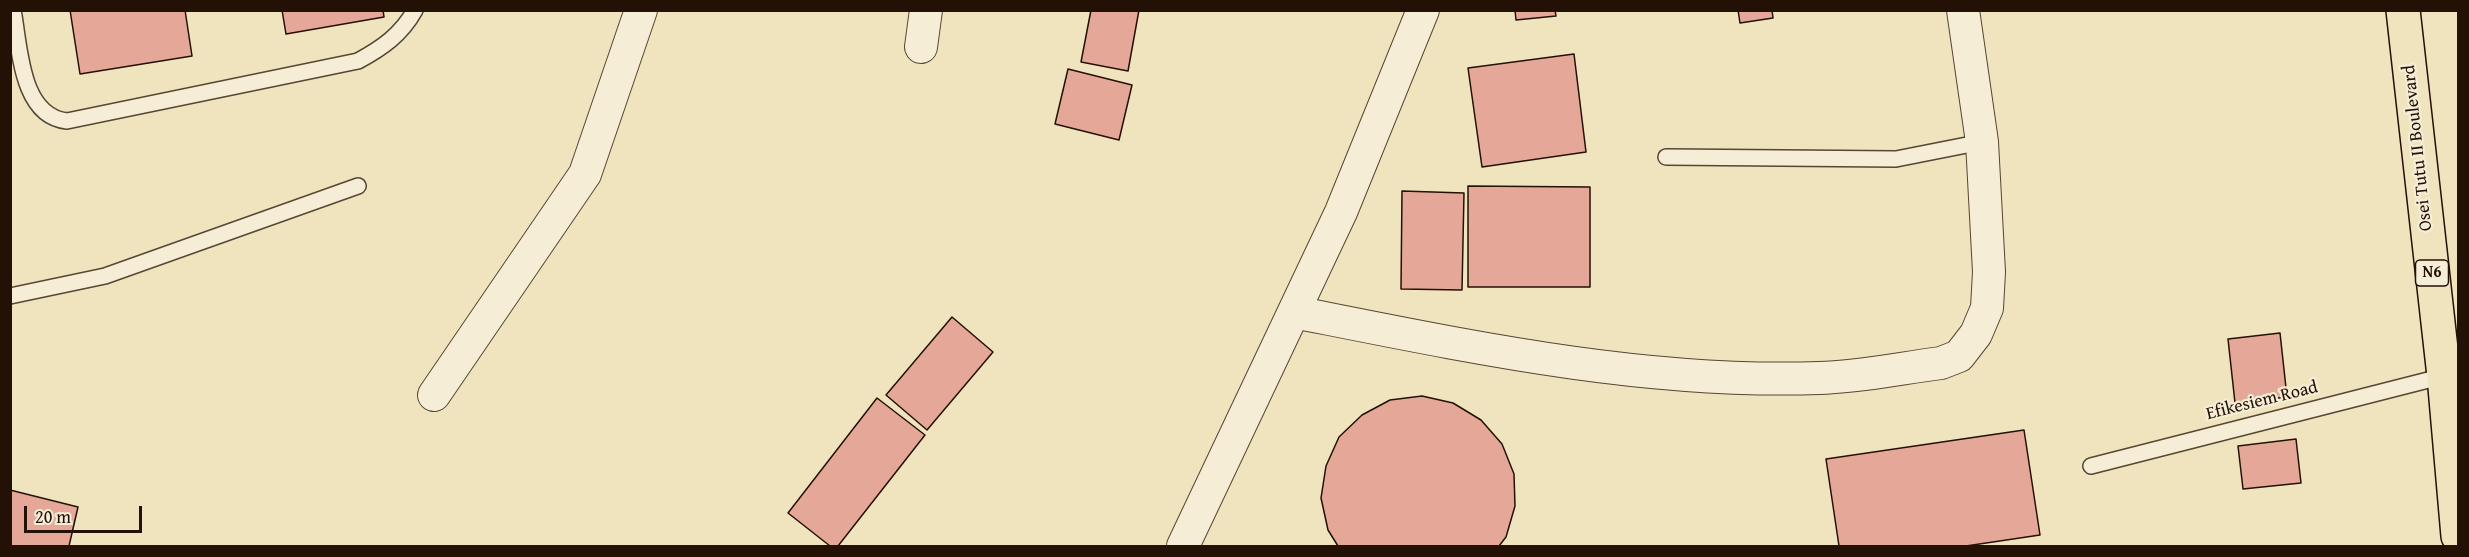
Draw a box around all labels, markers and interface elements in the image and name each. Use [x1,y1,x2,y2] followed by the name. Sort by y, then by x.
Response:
[2399,64,2437,232] street label: Osei Tutu II Boulevard
[2416,260,2448,286] road number: N6
[2204,377,2320,425] street label: Efikesiem Road
[27,494,146,532] scale bar
[35,503,71,530] text: 20 m

